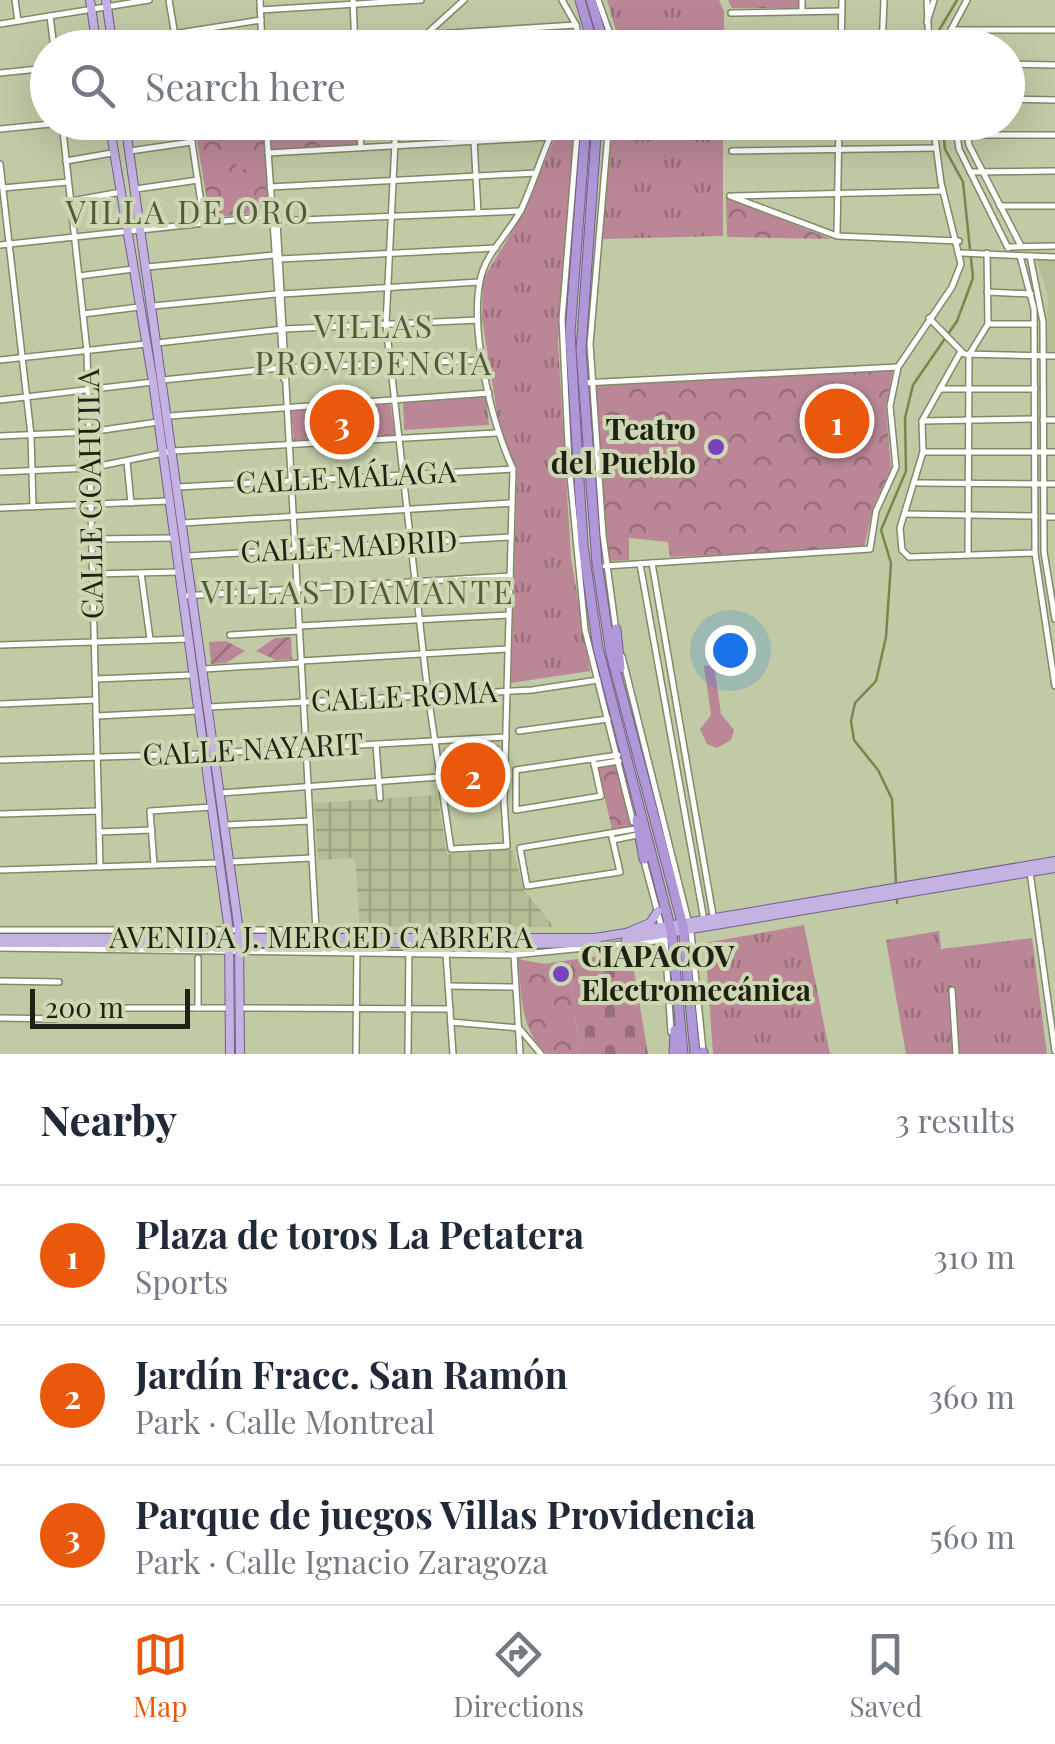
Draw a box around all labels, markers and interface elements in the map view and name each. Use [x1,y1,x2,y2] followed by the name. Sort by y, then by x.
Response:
[30,30,1025,140] search box
[65,58,120,113] icon: search
[145,60,346,111] text: Search here
[65,189,310,232] district label: VILLA DE ORO
[255,303,493,383] district label: VILLAS PROVIDENCIA
[67,367,111,620] street label: CALLE COAHUILA
[310,384,374,460] pin: 3
[804,384,870,458] pin: 1
[551,408,696,482] place label: Teatro del Pueblo
[705,436,727,458] marker: Teatro del Pueblo
[235,450,458,502] street label: CALLE MÁLAGA
[239,519,458,571] street label: CALLE MADRID
[200,569,515,612] district label: VILLAS DIAMANTE
[705,625,756,676] your location
[310,670,499,720] street label: CALLE ROMA
[141,722,364,774] street label: CALLE NAYARIT
[440,738,506,812] pin: 2
[108,916,534,956] street label: AVENIDA J. MERCED CABRERA
[581,935,812,1009] place label: CIAPACOV Electromecánica
[550,963,572,985] marker: CIAPACOV Electromecánica
[30,984,190,1028] scale bar
[45,988,124,1025] text: 200 m
[40,1091,177,1147] text: Nearby
[895,1098,1015,1141] text: 3 results
[135,1208,584,1259] text: Plaza de toros La Petatera
[66,1234,79,1277] text: 1
[933,1234,1015,1277] text: 310 m
[135,1259,228,1302] text: Sports
[135,1348,568,1399] text: Jardín Fracc. San Ramón
[64,1374,81,1417] text: 2
[928,1374,1015,1417] text: 360 m
[135,1399,435,1442] text: Park · Calle Montreal
[135,1488,756,1539] text: Parque de juegos Villas Providencia
[65,1514,80,1557] text: 3
[930,1514,1015,1557] text: 560 m
[135,1539,548,1582] text: Park · Calle Ignacio Zaragoza
[133,1627,188,1724] tab: Map
[453,1627,584,1724] tab: Directions
[849,1627,922,1724] tab: Saved

